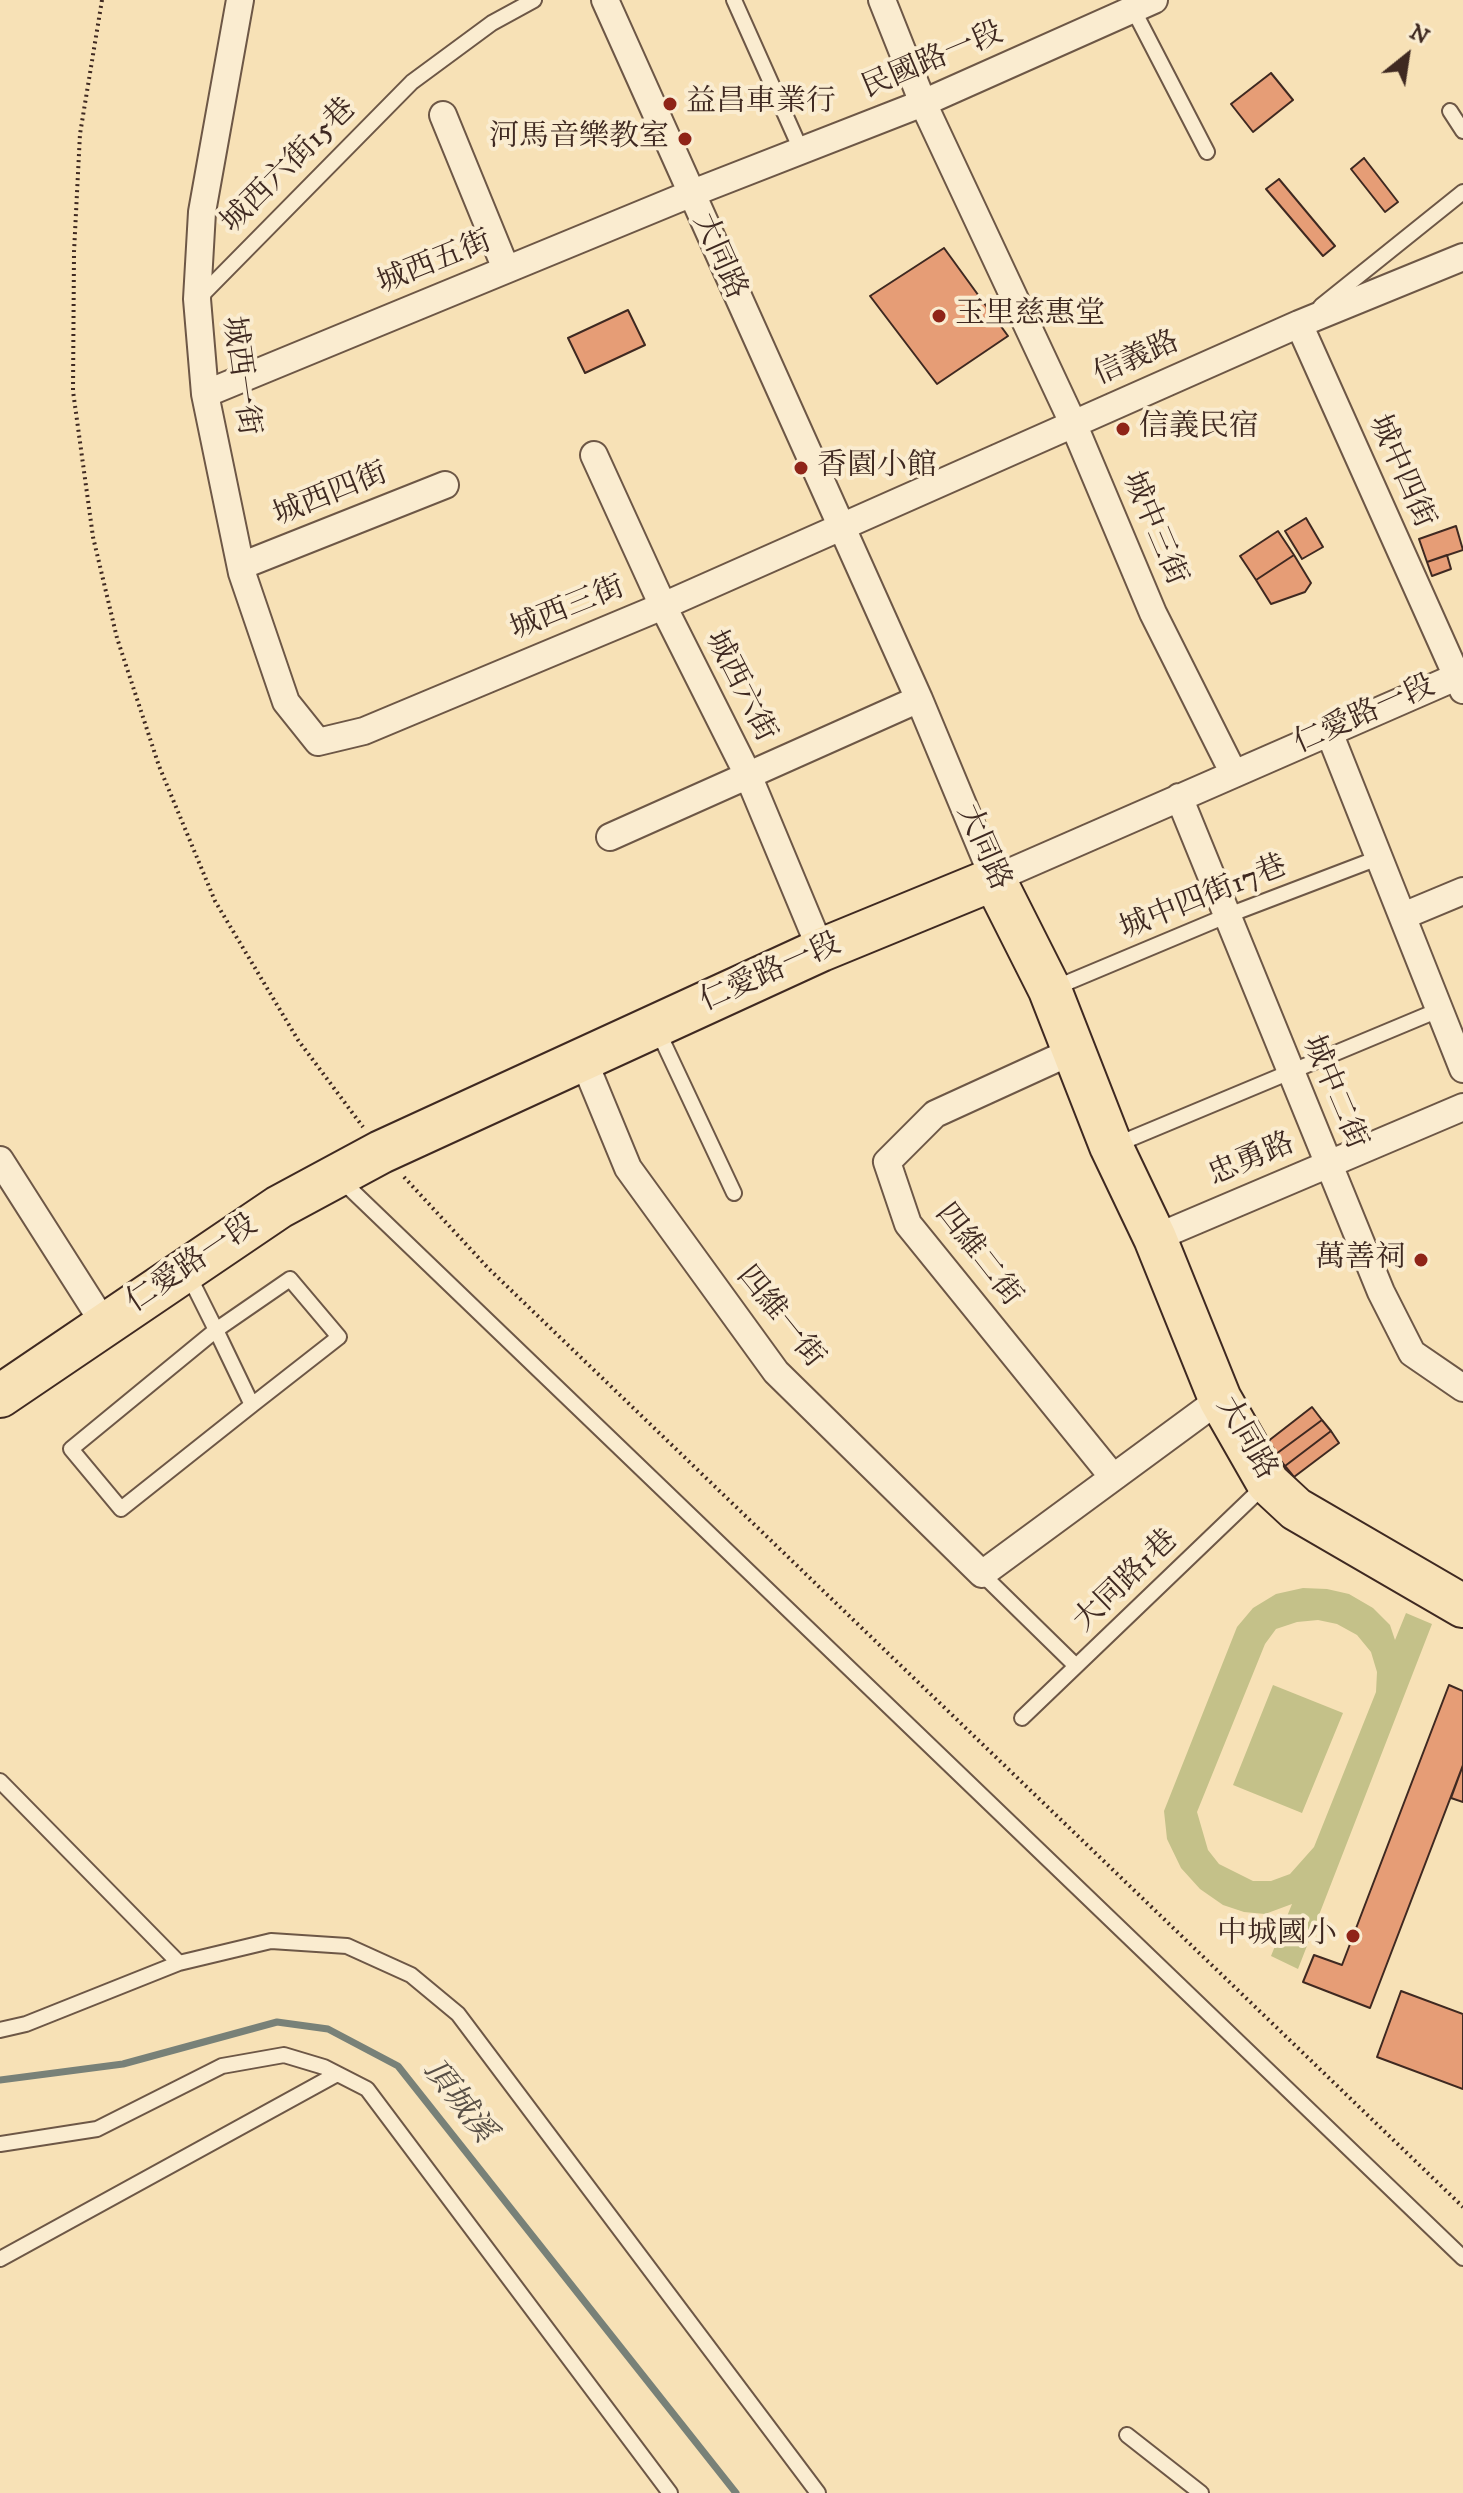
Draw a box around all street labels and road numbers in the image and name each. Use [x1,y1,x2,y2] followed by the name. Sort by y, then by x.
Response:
[857,16,1009,108] street label: 民國路一段
[215,92,365,242] street label: 城西六街15巷
[683,209,753,305] street label: 大同路
[373,225,497,303] street label: 城西五街
[213,314,265,438] street label: 城西一街
[1089,325,1185,395] street label: 信義路
[1359,410,1441,534] street label: 城中四街
[269,457,393,535] street label: 城西四街
[1113,467,1193,591] street label: 城中三街
[506,571,630,649] street label: 城西三街
[696,625,782,749] street label: 城西六街
[1289,669,1441,763] street label: 仁愛路一段
[947,800,1017,896] street label: 大同路
[1115,849,1293,949] street label: 城中四街17巷
[695,927,847,1021] street label: 仁愛路一段
[1293,1031,1373,1155] street label: 城中二街
[1204,1127,1300,1195] street label: 忠勇路
[926,1198,1028,1314] street label: 四維二街
[121,1208,265,1322] street label: 仁愛路一段
[727,1260,831,1376] street label: 四維一街
[1207,1391,1283,1487] street label: 大同路
[1067,1524,1187,1640] street label: 大同路1巷

